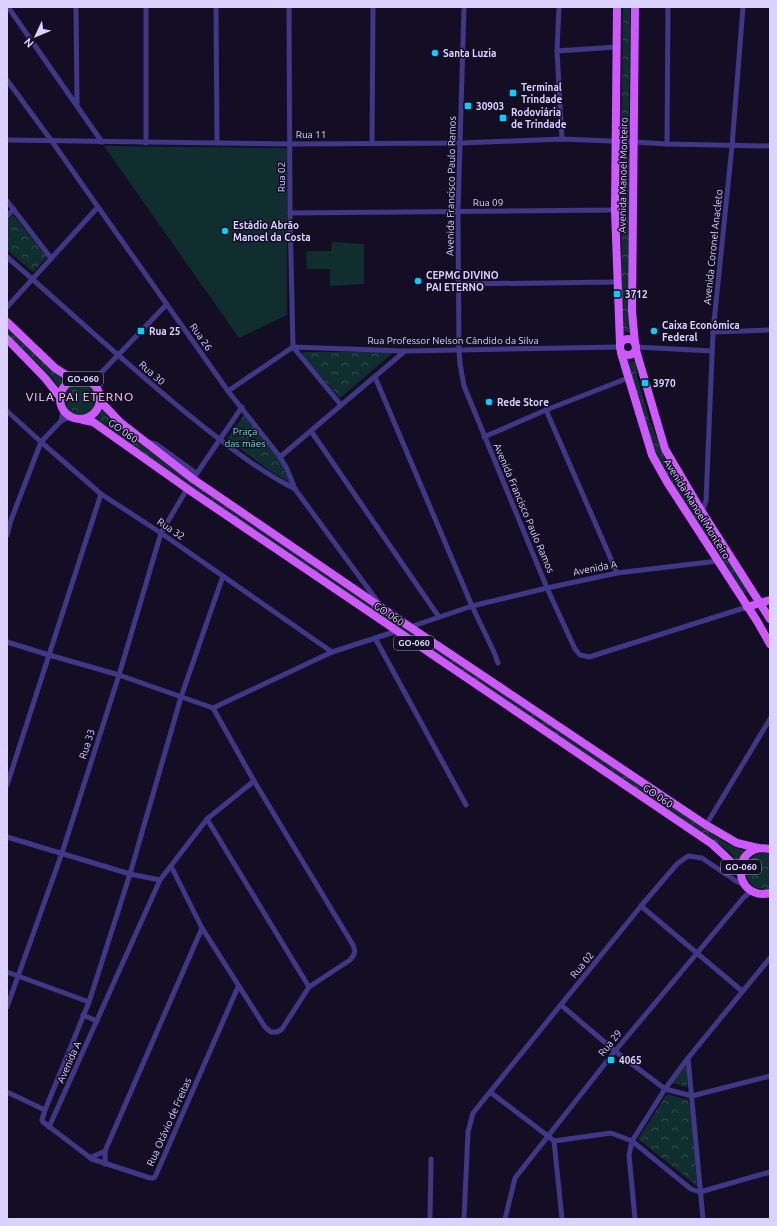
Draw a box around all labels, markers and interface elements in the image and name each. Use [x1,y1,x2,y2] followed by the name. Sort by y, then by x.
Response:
[16,16,56,56] north arrow
[22,36,36,50] text: N
[430,48,440,58] marker: Santa Luzia
[443,48,496,59] place label: Santa Luzia
[521,82,563,105] place label: Terminal Trindade
[508,88,518,98] marker: Terminal Trindade
[463,101,473,111] marker: 30903
[476,101,504,112] place label: 30903
[511,107,567,130] place label: Rodoviária de Trindade
[498,113,508,123] marker: Rodoviária de Trindade
[444,116,458,256] street label: Avenida Francisco Paulo Ramos
[616,117,630,233] street label: Avenida Manoel Monteiro
[296,129,326,140] street label: Rua 11
[276,162,287,192] street label: Rua 02
[701,189,725,305] street label: Avenida Coronel Anacleto
[473,197,503,208] street label: Rua 09
[233,220,311,243] place label: Estádio Abrão Manoel da Costa
[220,226,230,236] marker: Estádio Abrão Manoel da Costa
[426,270,499,293] place label: CEPMG DIVINO PAI ETERNO
[413,276,423,286] marker: CEPMG DIVINO PAI ETERNO
[612,289,622,299] marker: 3712
[625,289,648,300] place label: 3712
[662,320,740,343] place label: Caixa Econômica Federal
[188,321,215,353] street label: Rua 26
[136,326,146,336] marker: Rua 25
[149,326,181,337] place label: Rua 25
[649,326,659,336] marker: Caixa Econômica Federal
[367,335,539,346] street label: Rua Professor Nelson Cândido da Silva
[137,359,167,387] street label: Rua 30
[63,372,103,386] road number: GO-060
[640,378,650,388] marker: 3970
[653,378,676,389] place label: 3970
[26,390,134,403] district label: VILA PAI ETERNO
[484,397,494,407] marker: Rede Store
[497,397,549,408] place label: Rede Store
[106,417,140,445] street label: GO 060
[224,426,266,449] park label: Praça das mães
[492,442,556,574] street label: Avenida Francisco Paulo Ramos
[662,457,732,561] street label: Avenida Manoel Monteiro
[155,516,187,542] street label: Rua 32
[572,558,618,578] street label: Avenida A
[372,600,406,628] street label: GO 060
[394,636,434,650] road number: GO-060
[77,728,97,760] street label: Rua 33
[641,782,675,810] street label: GO 060
[721,860,761,874] road number: GO-060
[568,950,596,980] street label: Rua 02
[596,1028,624,1058] street label: Rua 29
[55,1039,83,1085] street label: Avenida A
[606,1055,616,1065] marker: 4065
[619,1055,642,1066] place label: 4065
[145,1076,193,1168] street label: Rua Otávio de Freitas

